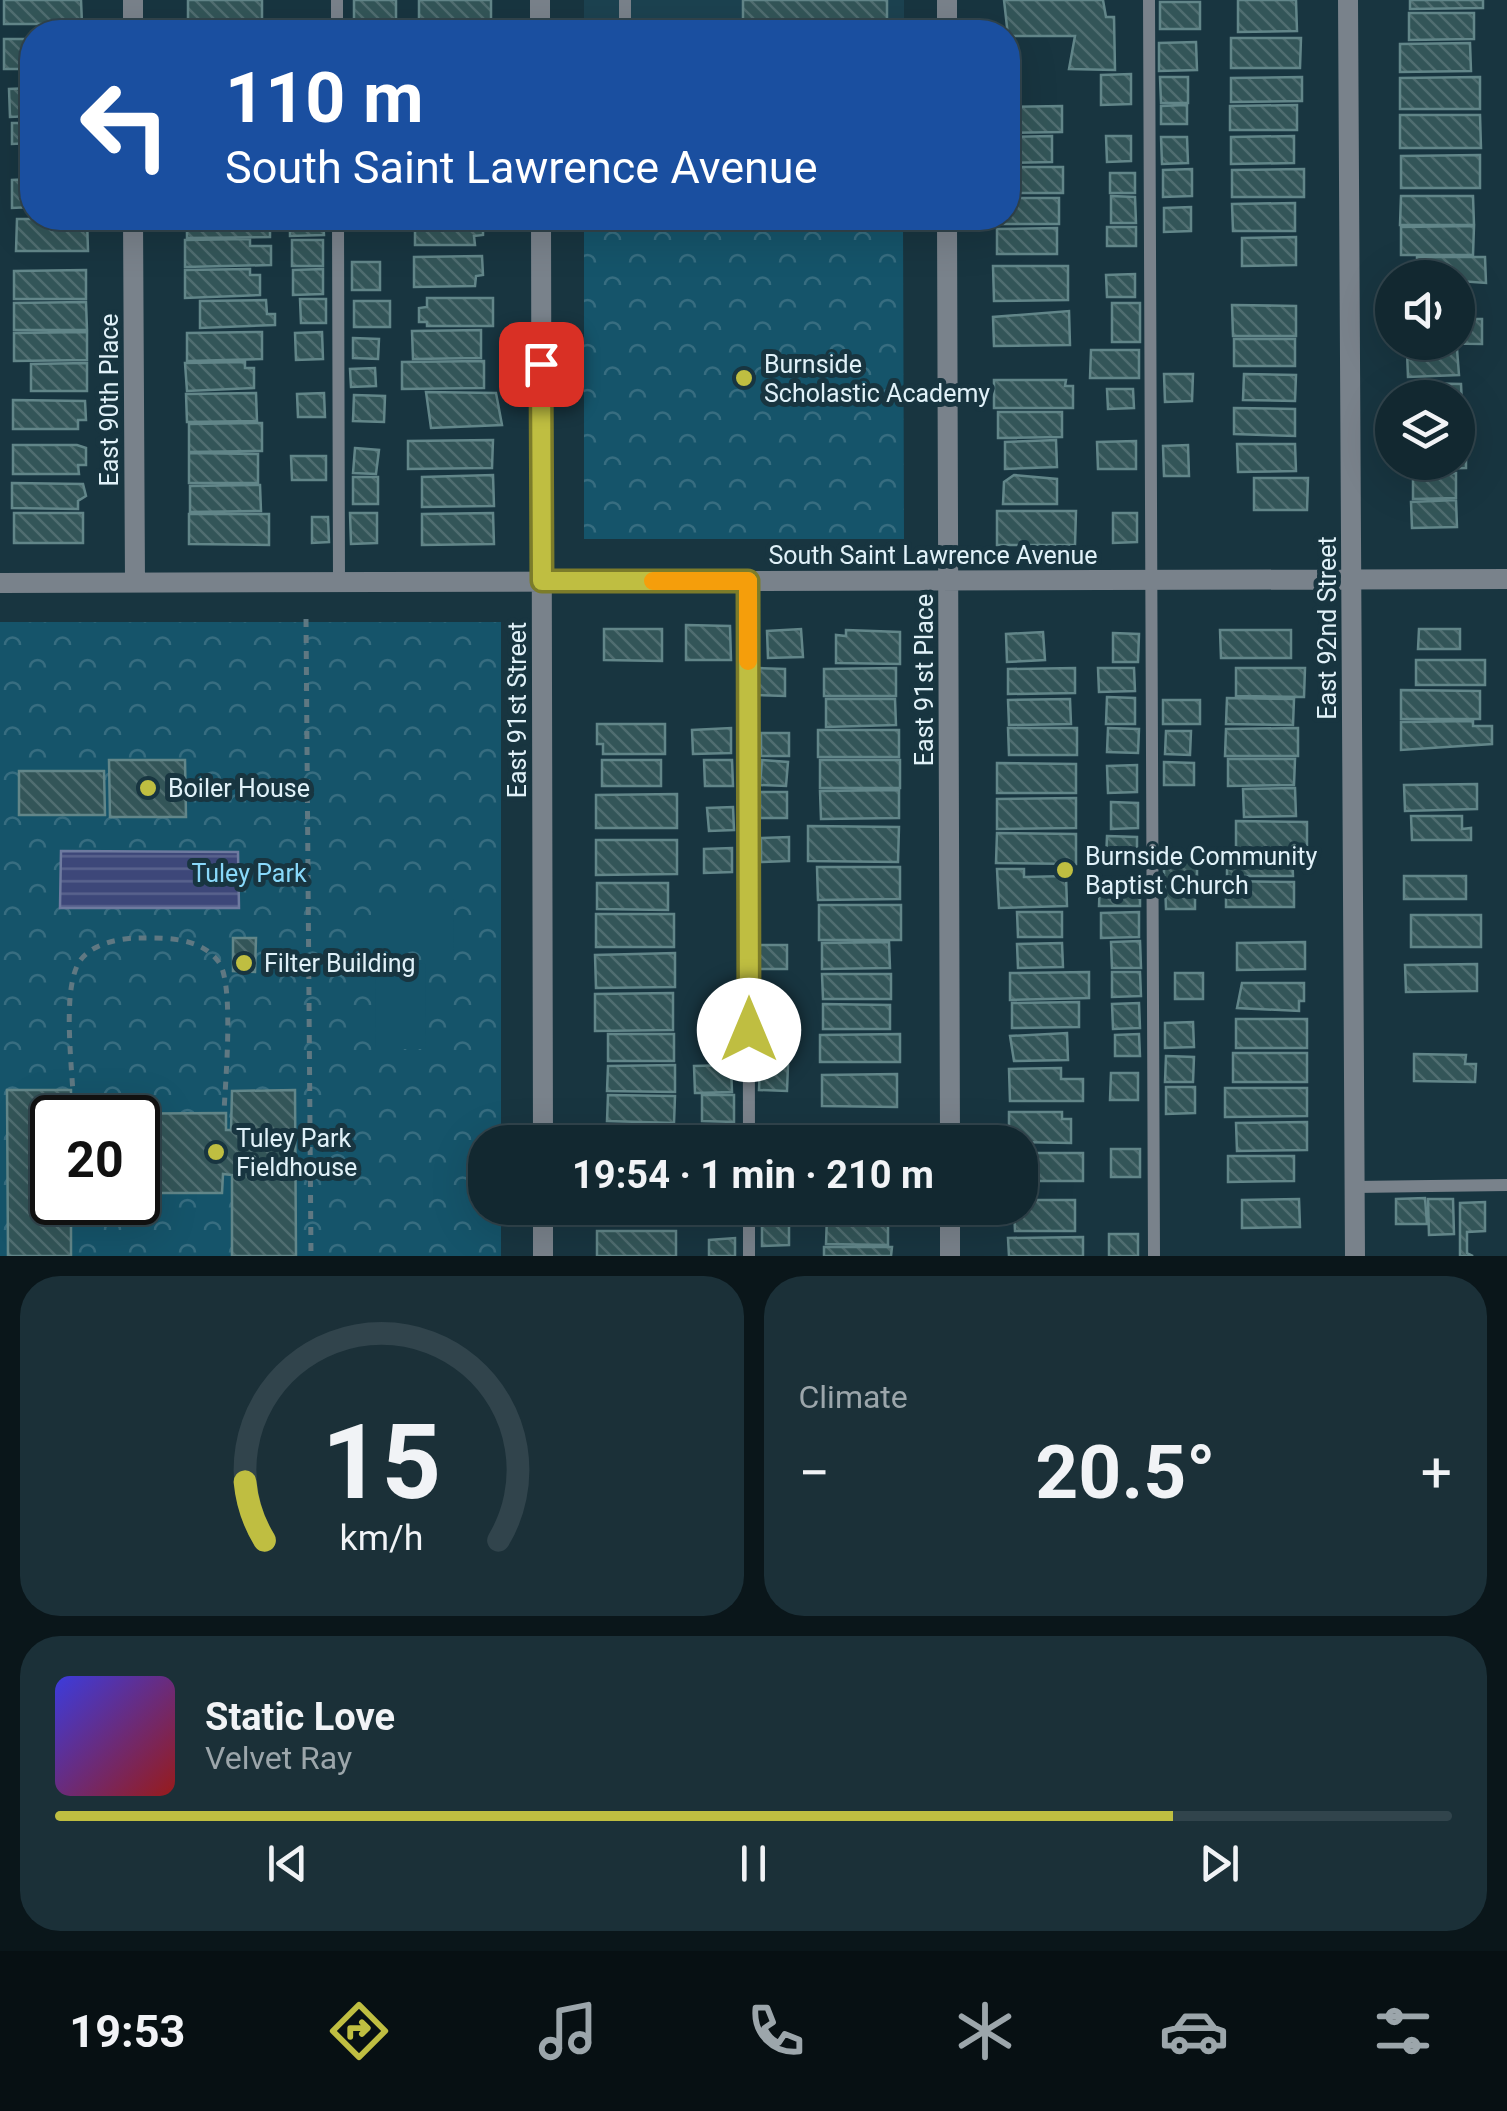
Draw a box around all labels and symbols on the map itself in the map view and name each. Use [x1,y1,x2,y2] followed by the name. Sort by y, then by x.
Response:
[95,313,124,487] street label: East 90th Place
[499,322,584,407] pin
[764,350,990,408] place label: Burnside Scholastic Academy
[733,367,755,389] marker: Burnside Scholastic Academy
[1313,536,1342,720] street label: East 92nd Street
[768,541,1098,570] street label: South Saint Lawrence Avenue
[910,594,939,766] street label: East 91st Place
[503,622,532,798] street label: East 91st Street
[168,774,310,803] place label: Boiler House
[137,777,159,799] marker: Boiler House
[1085,842,1317,900] place label: Burnside Community Baptist Church
[191,859,307,888] park label: Tuley Park
[1054,859,1076,881] marker: Burnside Community Baptist Church
[264,949,416,978] place label: Filter Building
[233,952,255,974] marker: Filter Building
[697,978,801,1082] position arrow
[30,1095,160,1225] speed limit sign: 20
[236,1124,357,1182] place label: Tuley Park Fieldhouse
[205,1141,227,1163] marker: Tuley Park Fieldhouse

